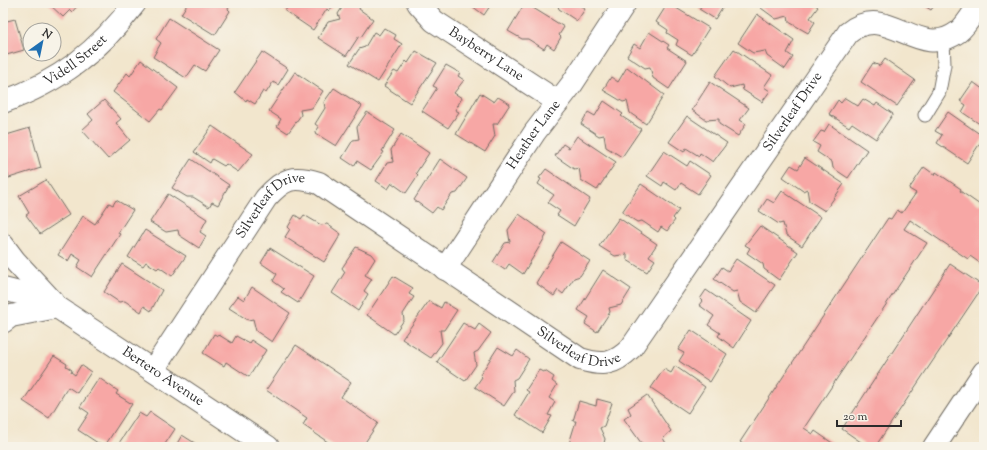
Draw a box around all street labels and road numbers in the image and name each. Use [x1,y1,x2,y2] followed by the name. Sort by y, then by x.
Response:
[444,23,527,87] street label: Bayberry Lane
[40,31,112,92] street label: Videll Street
[759,68,828,156] street label: Silverleaf Drive
[503,96,566,174] street label: Heather Lane
[232,169,306,243] street label: Silverleaf Drive
[532,322,625,373] street label: Silverleaf Drive
[118,343,208,412] street label: Bertero Avenue

